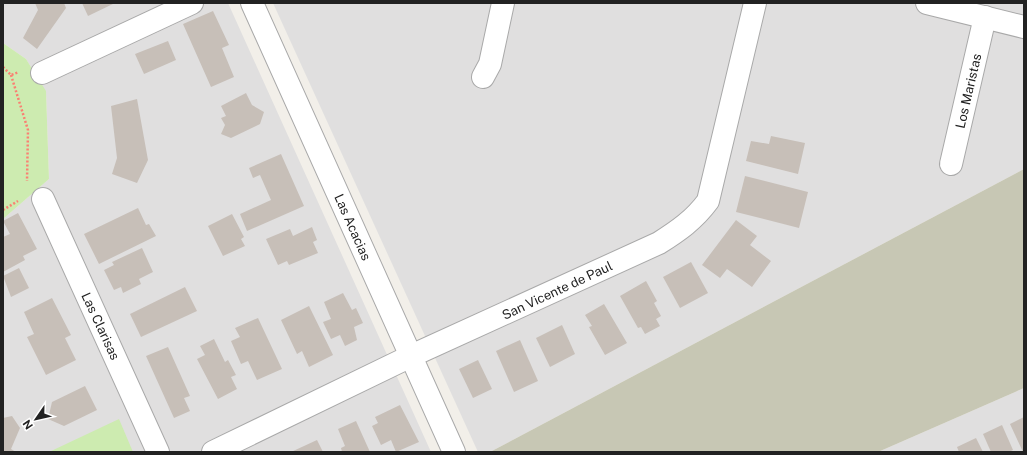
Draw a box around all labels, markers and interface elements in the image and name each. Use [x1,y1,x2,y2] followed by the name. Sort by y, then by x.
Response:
[953,52,984,130] street label: Los Maristas
[331,192,374,263] street label: Las Acacias
[500,258,615,323] street label: San Vicente de Paul
[78,290,123,362] street label: Las Clarisas
[16,399,56,439] north arrow
[20,418,35,432] text: N

